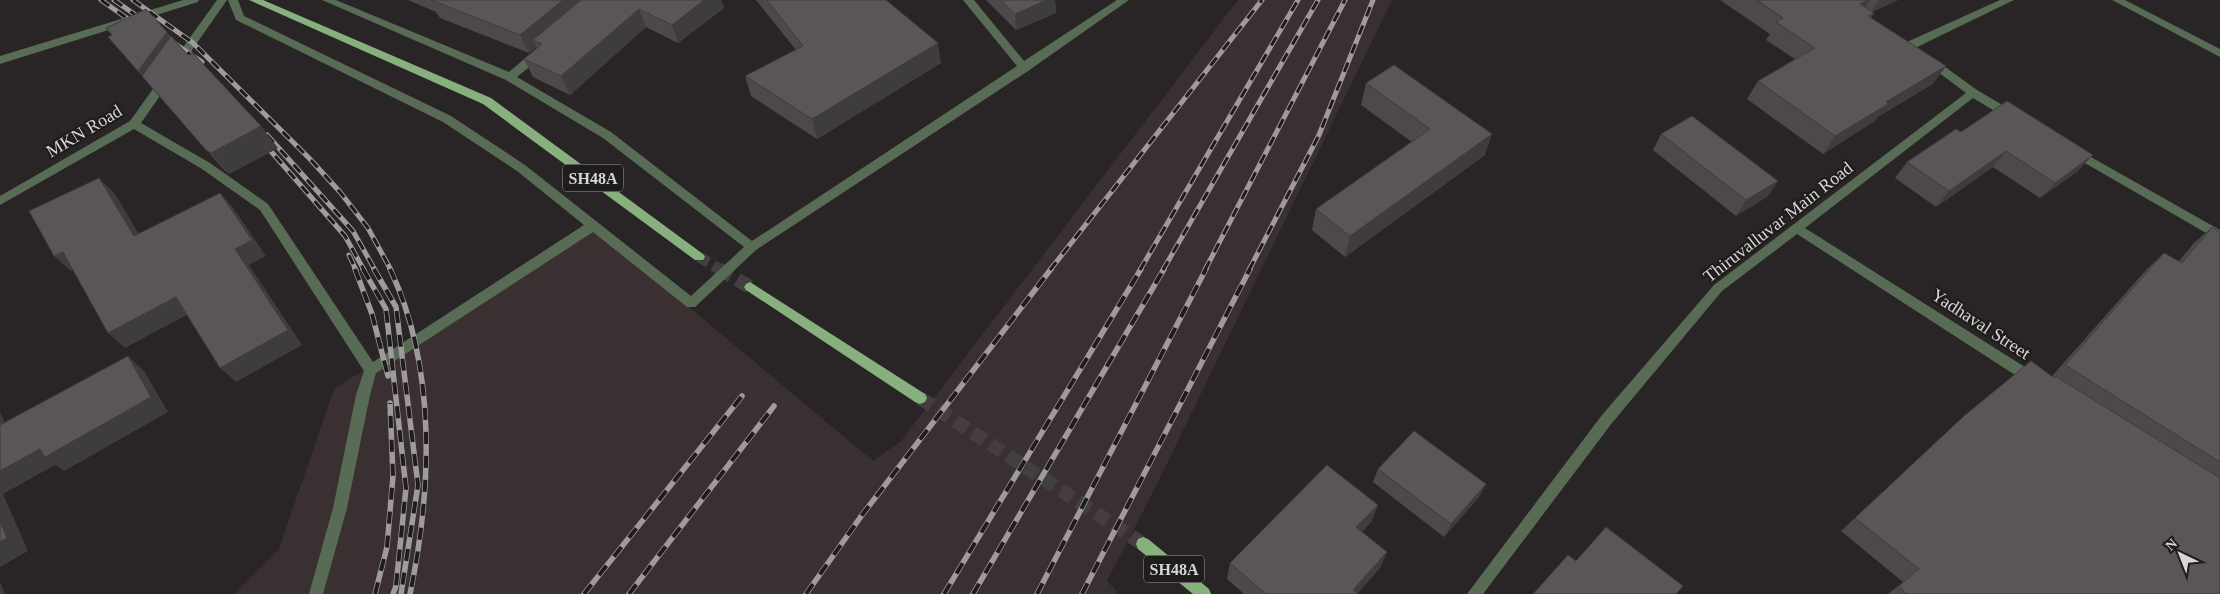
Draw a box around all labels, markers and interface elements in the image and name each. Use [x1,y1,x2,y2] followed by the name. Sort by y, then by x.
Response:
[43,101,125,161] street label: MKN Road
[1699,157,1857,287] street label: Thiruvalluvar Main Road
[563,164,623,192] road number: SH48A
[1928,285,2034,363] street label: Yadhaval Street
[2155,529,2205,579] north arrow
[2163,536,2180,554] text: N
[1144,556,1204,582] road number: SH48A

